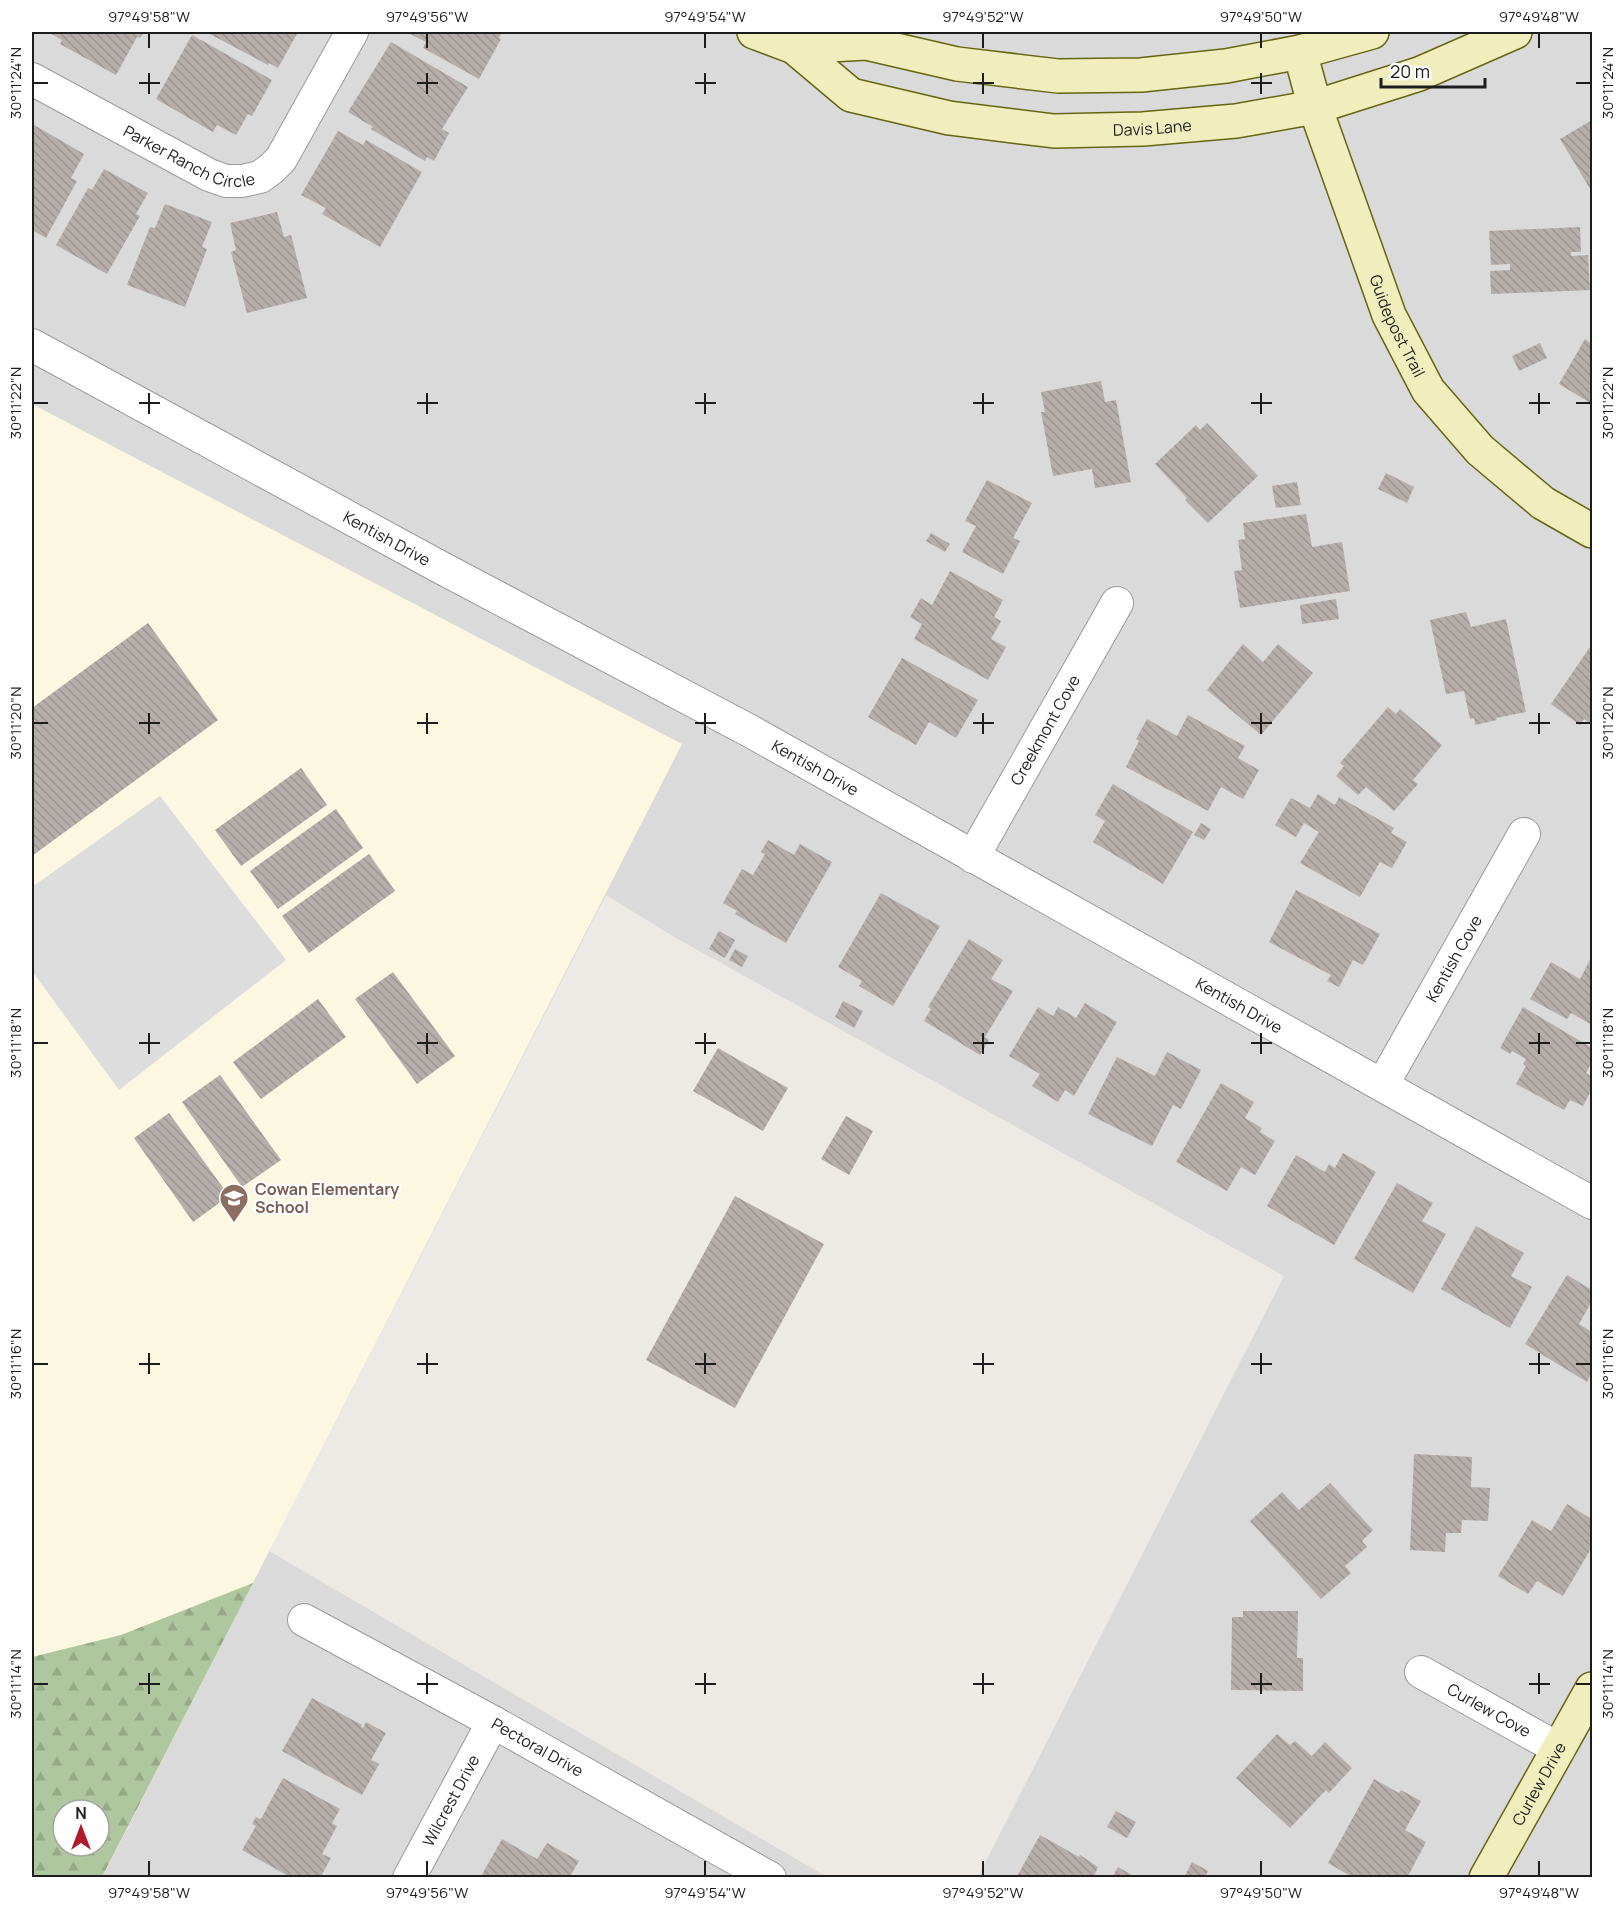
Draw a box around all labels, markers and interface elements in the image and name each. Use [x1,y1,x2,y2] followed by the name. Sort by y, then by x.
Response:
[108,6,190,27] text: 97°49'58"W
[386,6,468,27] text: 97°49'56"W
[664,6,746,27] text: 97°49'54"W
[942,6,1024,27] text: 97°49'52"W
[1220,6,1302,27] text: 97°49'50"W
[1499,6,1579,27] text: 97°49'48"W
[5,47,26,119] text: 30°11'24"N
[1597,47,1618,119] text: 30°11'24"N
[1381,51,1484,89] scale bar
[1390,59,1430,83] text: 20 m
[1113,114,1192,141] street label: Davis Lane
[120,120,257,192] street label: Parker Ranch Circle
[1365,272,1430,381] street label: Guidepost Trail
[5,367,26,439] text: 30°11'22"N
[1597,367,1618,439] text: 30°11'22"N
[339,505,434,571] street label: Kentish Drive
[1005,671,1085,789] street label: Creekmont Cove
[5,687,26,759] text: 30°11'20"N
[1597,687,1618,759] text: 30°11'20"N
[768,734,863,801] street label: Kentish Drive
[1420,911,1487,1006] street label: Kentish Cove
[1192,972,1287,1038] street label: Kentish Drive
[5,1008,26,1078] text: 30°11'18"N
[1597,1008,1618,1078] text: 30°11'18"N
[255,1178,399,1218] place label: Cowan Elementary School
[218,1182,250,1224] school or university icon: Cowan Elementary School
[5,1329,26,1399] text: 30°11'16"N
[1597,1329,1618,1399] text: 30°11'16"N
[5,1649,26,1719] text: 30°11'14"N
[1597,1649,1618,1719] text: 30°11'14"N
[1443,1678,1535,1742] street label: Curlew Cove
[488,1712,588,1782] street label: Pectoral Drive
[1507,1738,1571,1830] street label: Curlew Drive
[417,1751,484,1850] street label: Wilcrest Drive
[51,1798,111,1858] north arrow
[75,1802,87,1824] text: N
[108,1882,190,1903] text: 97°49'58"W
[386,1882,468,1903] text: 97°49'56"W
[664,1882,746,1903] text: 97°49'54"W
[942,1882,1024,1903] text: 97°49'52"W
[1220,1882,1302,1903] text: 97°49'50"W
[1499,1882,1579,1903] text: 97°49'48"W

